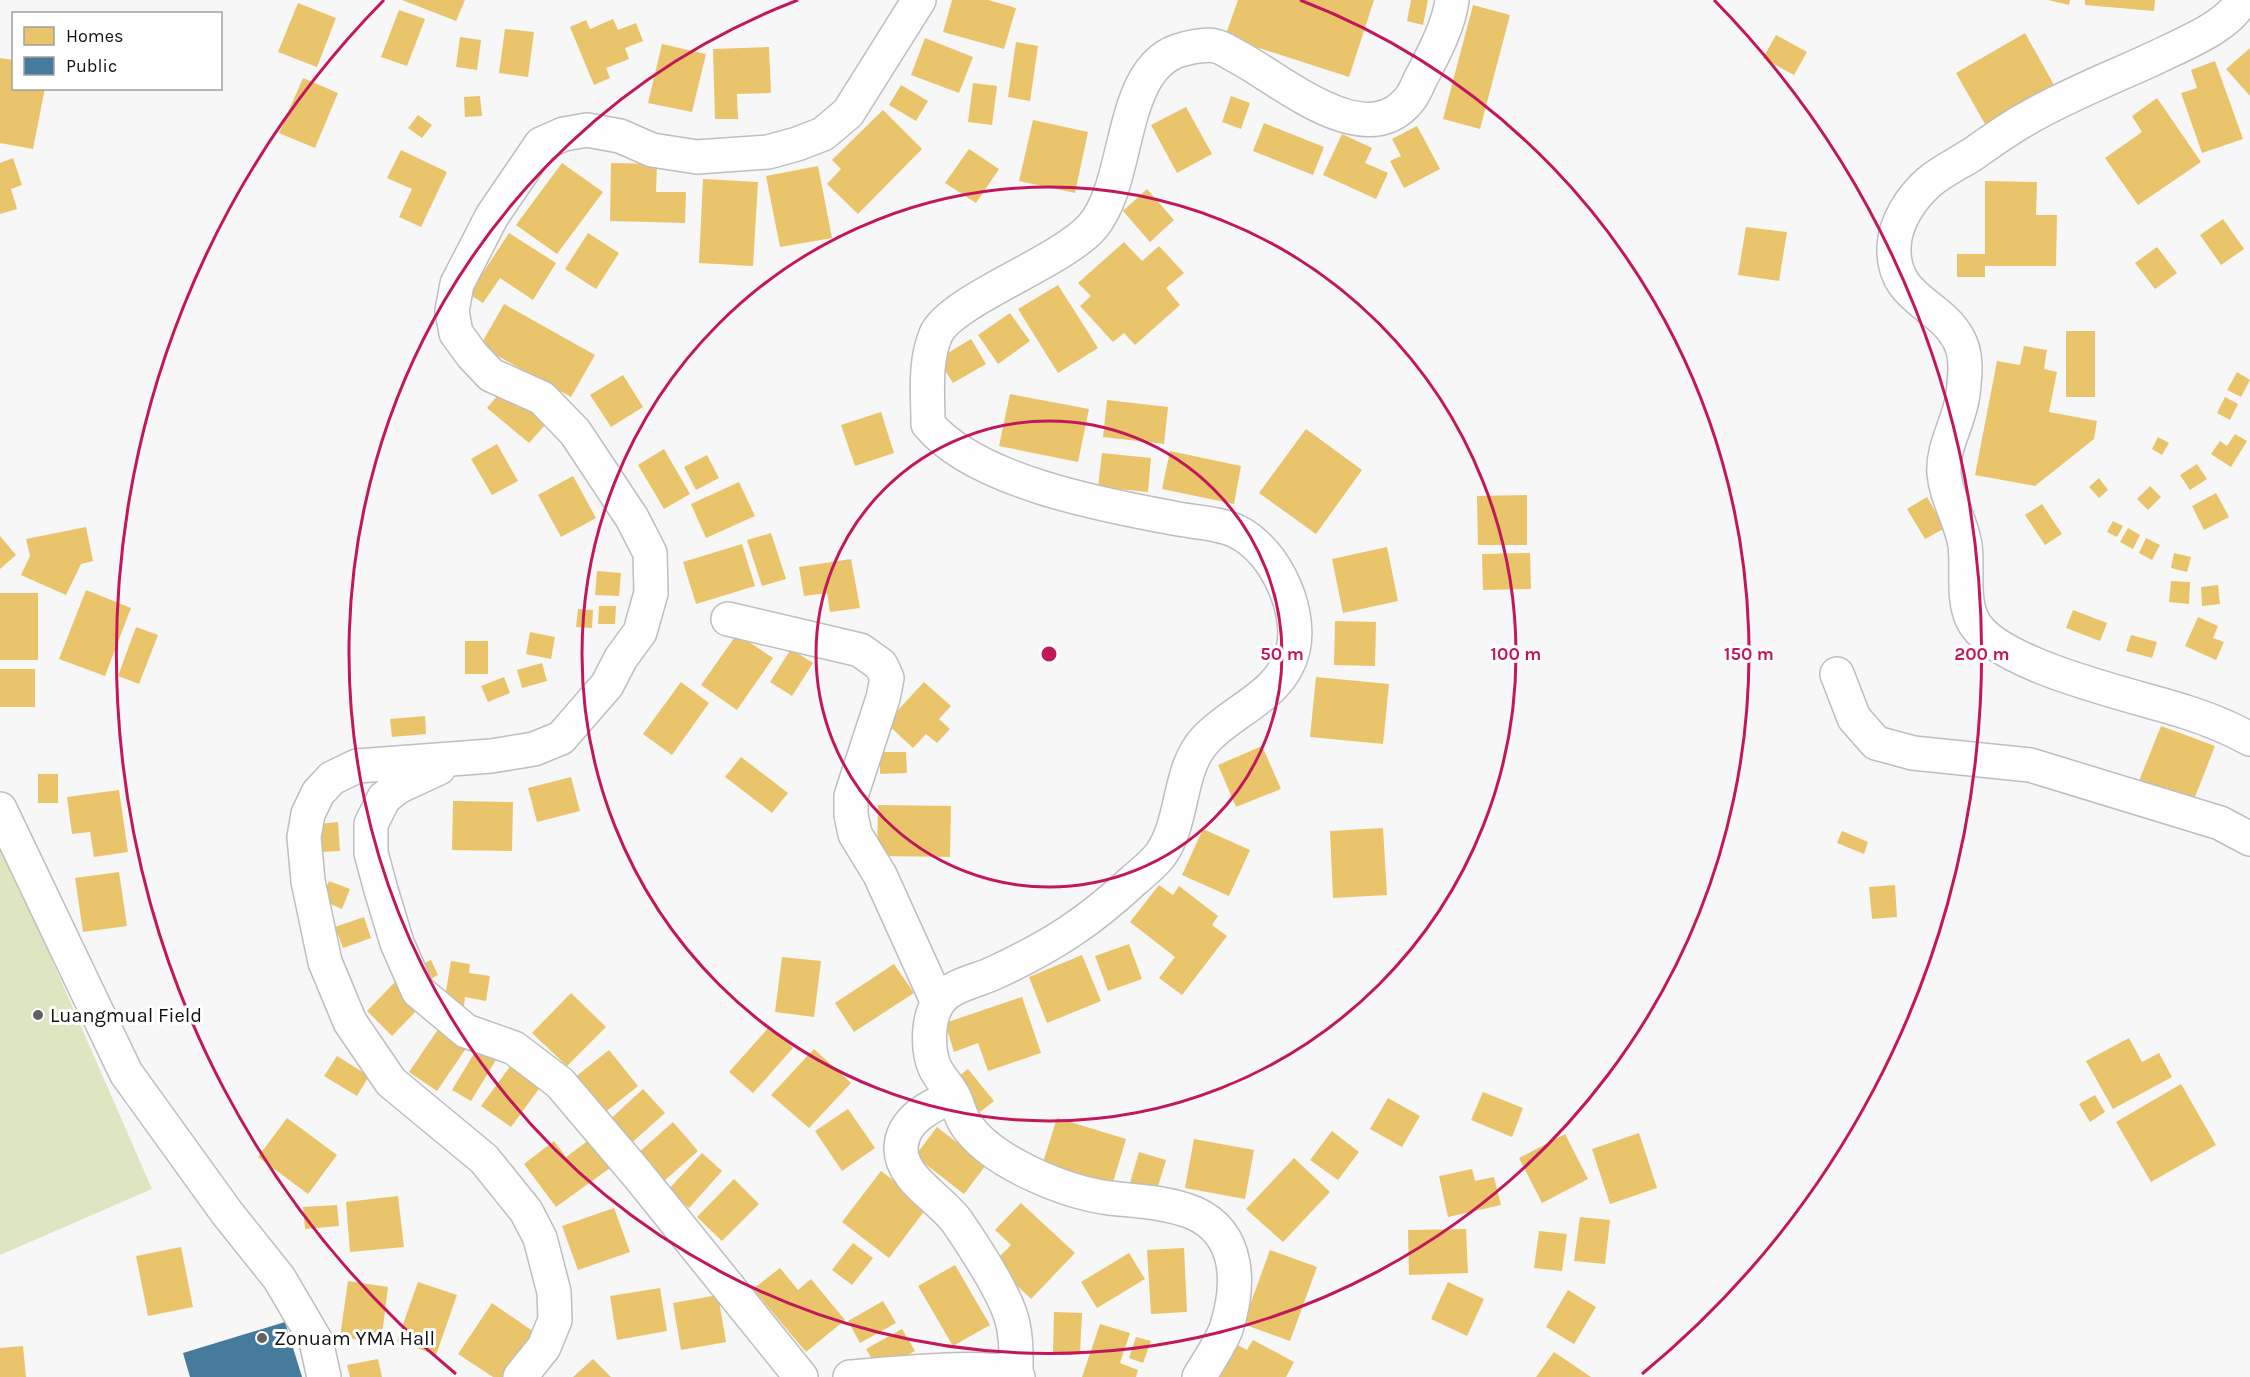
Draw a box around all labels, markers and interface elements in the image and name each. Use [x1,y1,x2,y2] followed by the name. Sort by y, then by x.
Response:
[12,12,222,90] legend
[66,25,123,47] text: Homes
[66,55,117,77] text: Public
[1260,643,1304,665] text: 50 m
[1491,643,1541,665] text: 100 m
[1724,643,1774,665] text: 150 m
[1954,643,2010,665] text: 200 m
[1039,644,1059,664] centre of rings
[50,1004,202,1027] place label: Luangmual Field
[31,1008,45,1022] marker: Luangmual Field
[274,1327,435,1350] place label: Zonuam YMA Hall
[255,1331,269,1345] marker: Zonuam YMA Hall

